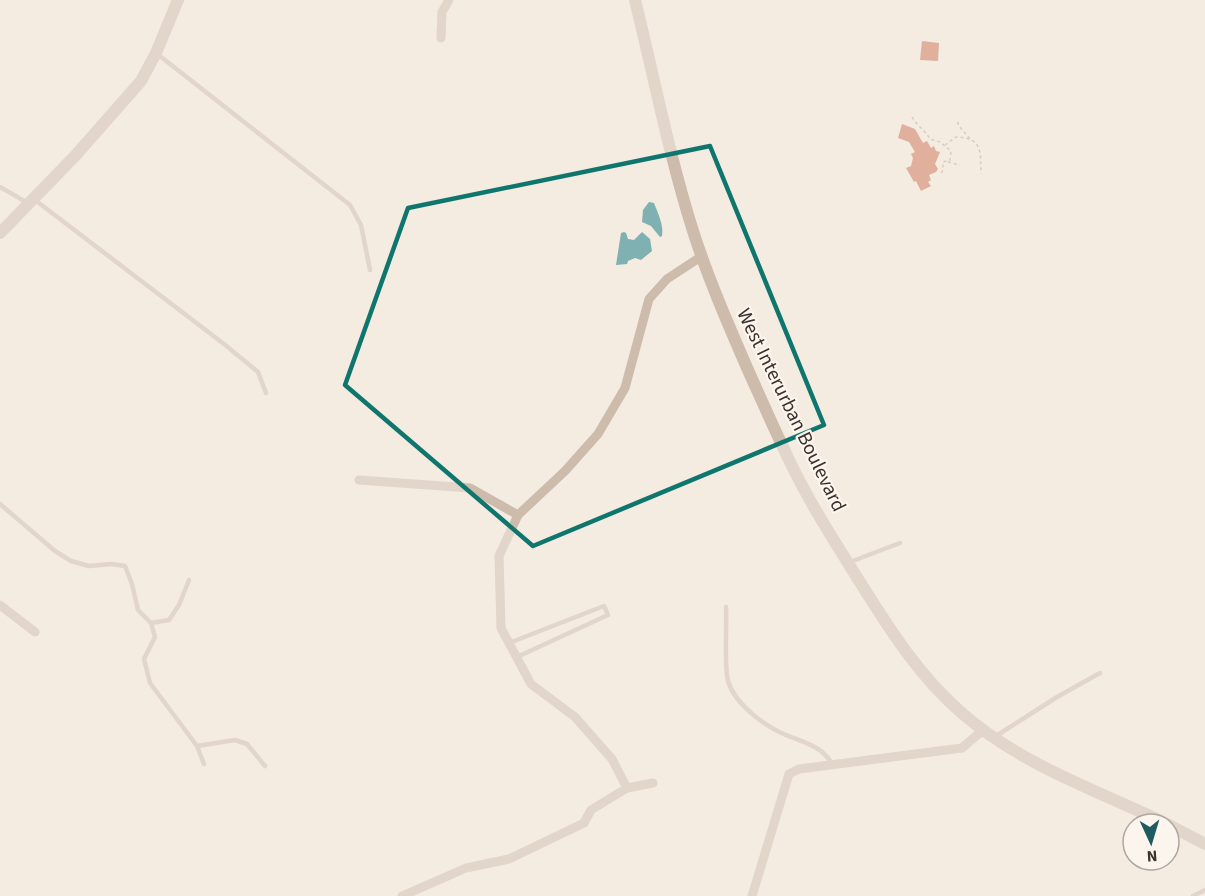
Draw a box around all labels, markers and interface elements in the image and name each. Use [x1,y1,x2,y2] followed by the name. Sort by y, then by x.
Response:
[730,304,852,516] street label: West Interurban Boulevard
[1121,812,1181,872] north arrow
[1146,845,1158,867] text: N

